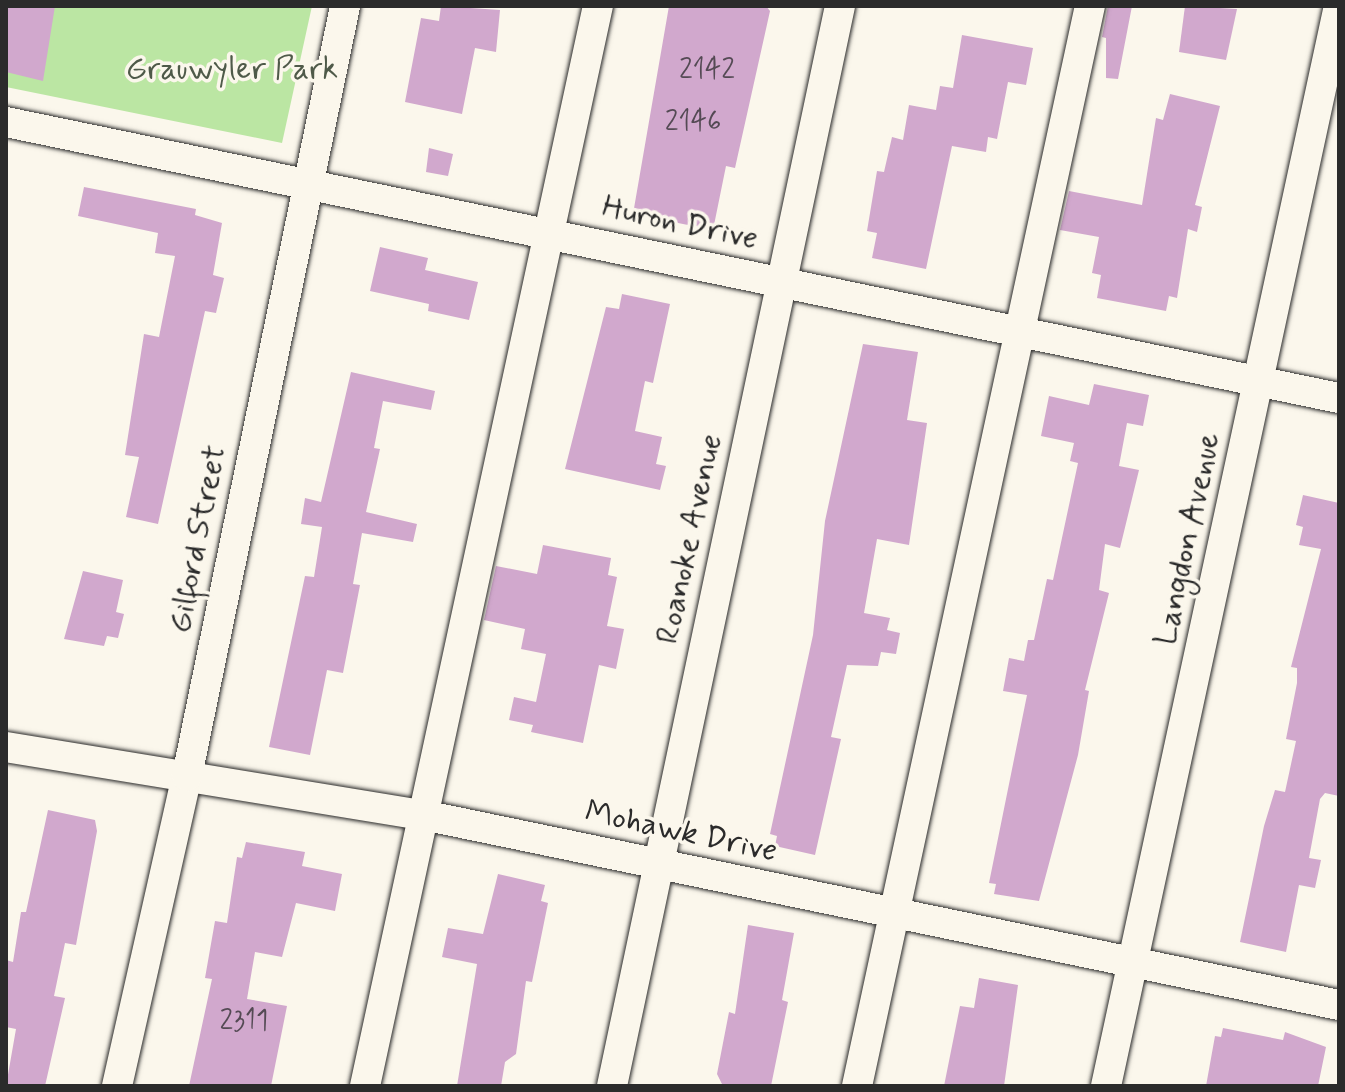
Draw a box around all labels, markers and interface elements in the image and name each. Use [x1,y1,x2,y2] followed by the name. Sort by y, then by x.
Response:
[126,50,338,88] park label: Grauwyler Park
[679,54,735,88] house number: 2142
[665,106,721,140] house number: 2146
[600,188,760,258] street label: Huron Drive
[1146,425,1230,653] street label: Langdon Avenue
[649,429,731,649] street label: Roanoke Avenue
[161,443,235,635] street label: Gilford Street
[582,793,780,871] street label: Mohawk Drive
[220,1005,268,1039] house number: 2311

